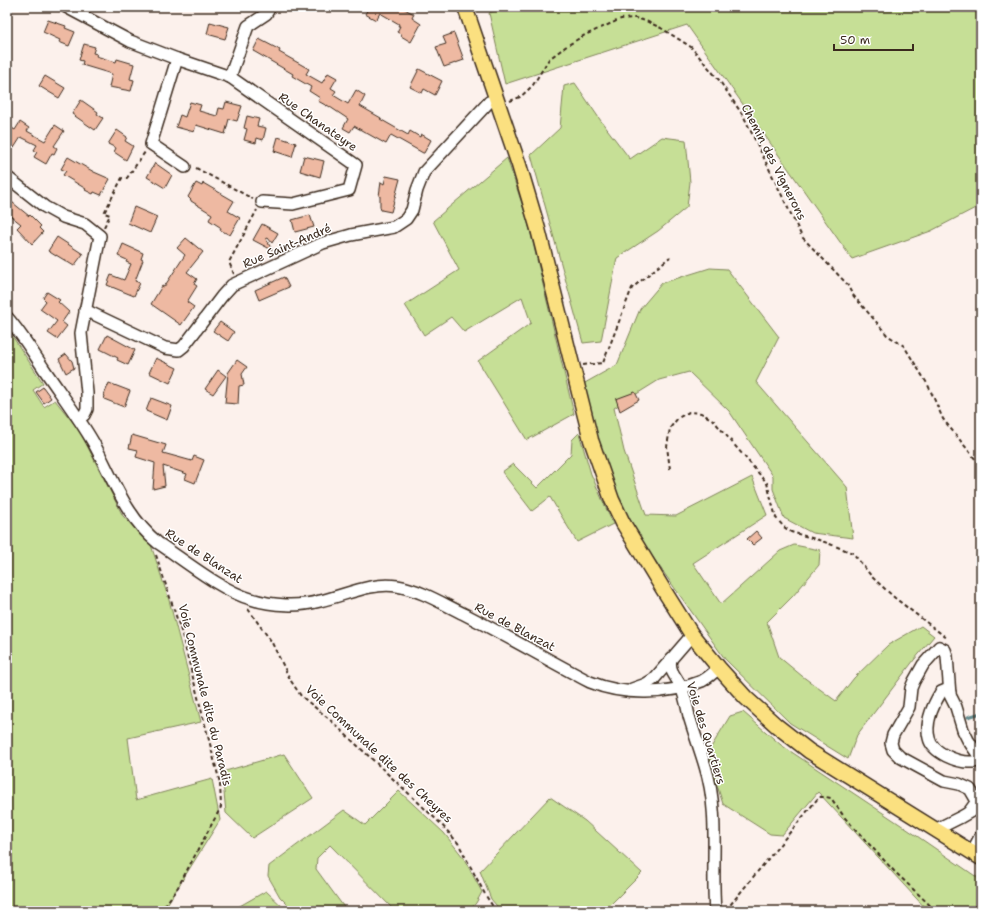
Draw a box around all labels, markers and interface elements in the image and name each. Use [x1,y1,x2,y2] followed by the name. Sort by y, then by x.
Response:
[834,26,913,52] scale bar
[840,32,870,48] text: 50 m
[276,89,361,155] street label: Rue Chanateyre
[738,101,810,223] street label: Chemin des Vignerons
[240,220,334,272] street label: Rue Saint-André
[162,525,246,587] street label: Rue de Blanzat
[472,599,558,655] street label: Rue de Blanzat
[175,602,235,788] street label: Voie Communale dite du Paradis
[683,680,729,786] street label: Voie des Quartiers
[302,681,456,827] street label: Voie Communale dite des Cheyres

